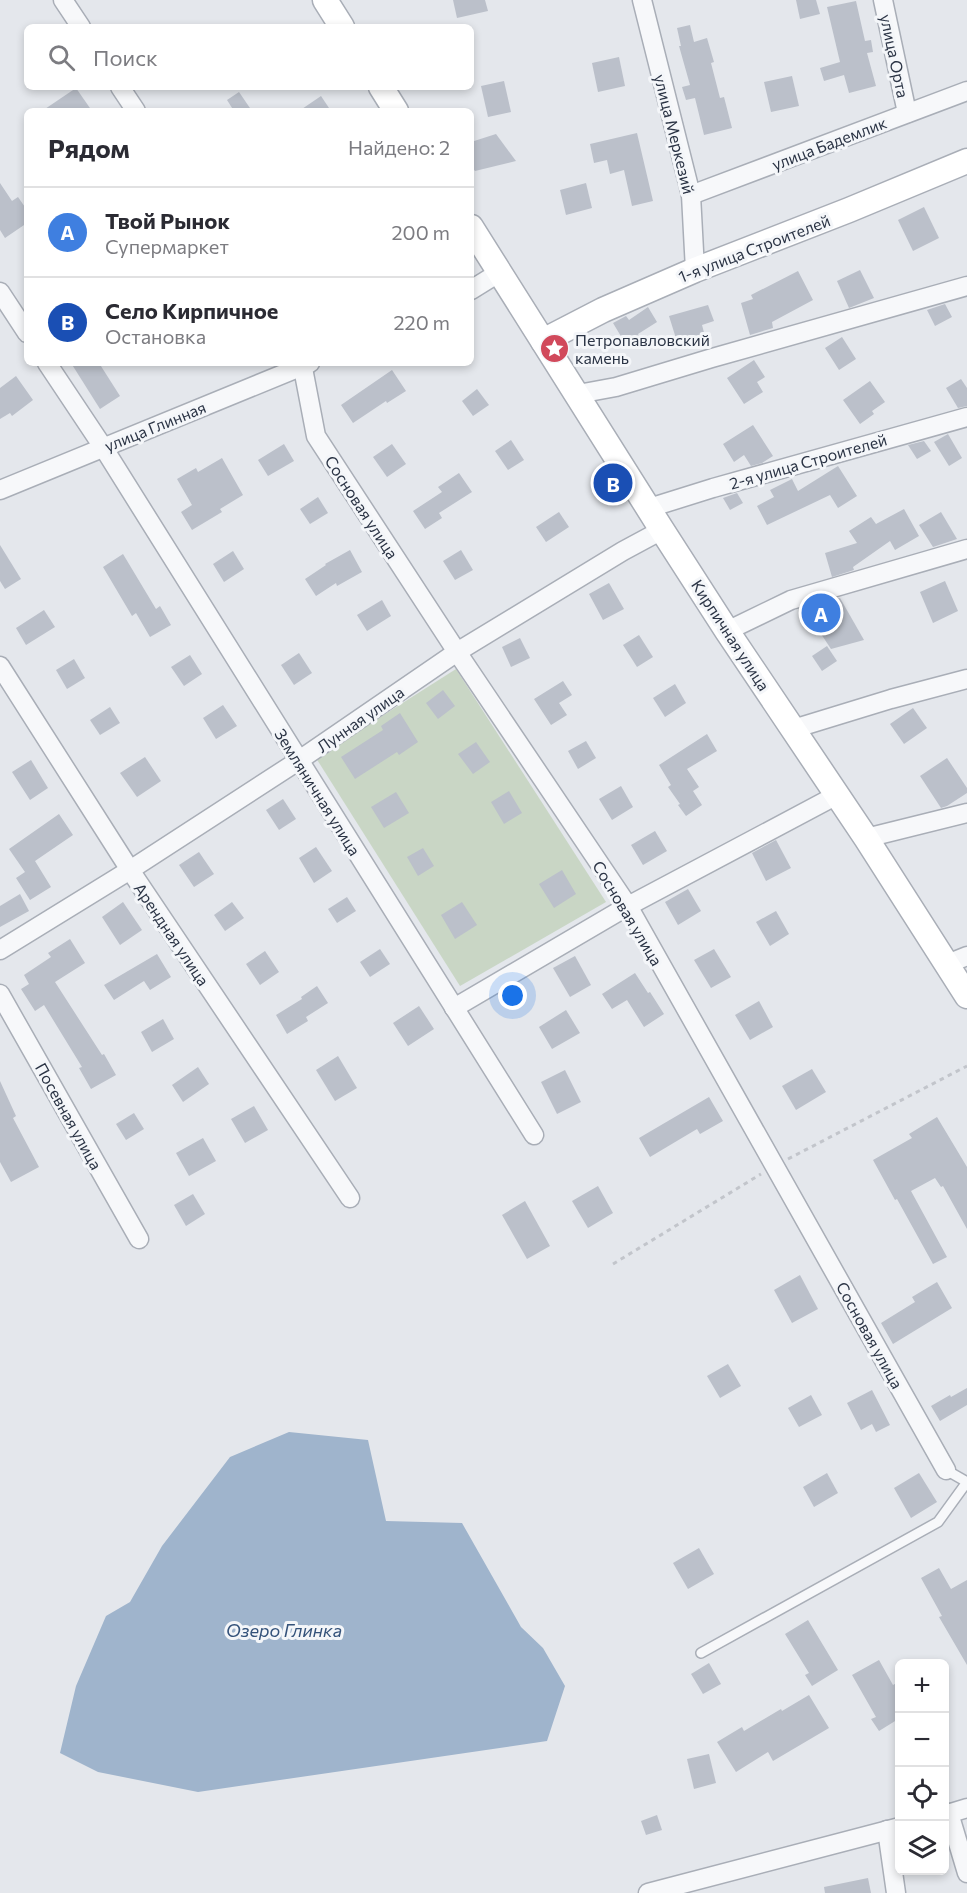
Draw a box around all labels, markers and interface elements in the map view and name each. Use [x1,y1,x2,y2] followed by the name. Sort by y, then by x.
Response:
[877,12,913,100] street label: улица Орта
[24,24,474,90] search box
[45,41,78,74] icon: search
[93,44,158,71] text: Поиск
[651,72,699,196] street label: улица Меркезий
[769,112,889,174] street label: улица Бадемлик
[48,132,130,163] text: Рядом
[348,135,450,159] text: Найдено: 2
[105,207,230,234] text: Твой Рынок
[675,210,833,286] street label: 1-я улица Строителей
[60,220,75,244] text: A
[392,220,450,244] text: 200 m
[105,234,229,258] text: Супермаркет
[105,297,278,324] text: Село Кирпичное
[61,310,74,334] text: B
[394,310,450,334] text: 220 m
[105,324,206,348] text: Остановка
[575,330,710,367] place label: Петропавловский камень
[538,332,570,364] place icon: Петропавловский камень
[102,397,208,455] street label: улица Глинная
[727,429,889,493] street label: 2-я улица Строителей
[322,452,402,562] street label: Сосновая улица
[594,460,632,506] pin: B
[688,576,774,694] street label: Кирпичная улица
[802,590,840,636] pin: A
[313,682,407,756] street label: Лунная улица
[271,725,365,859] street label: Земляничная улица
[589,857,667,969] street label: Сосновая улица
[131,879,213,989] street label: Арендная улица
[498,981,527,1010] your location
[32,1059,106,1173] street label: Посевная улица
[833,1278,907,1392] street label: Сосновая улица
[226,1619,342,1641] water label: Озеро Глинка
[895,1659,949,1875] map controls
[895,1659,949,1713] button: +
[895,1713,949,1767] button: −
[895,1767,949,1821] button: locate
[895,1821,949,1875] button: layers

